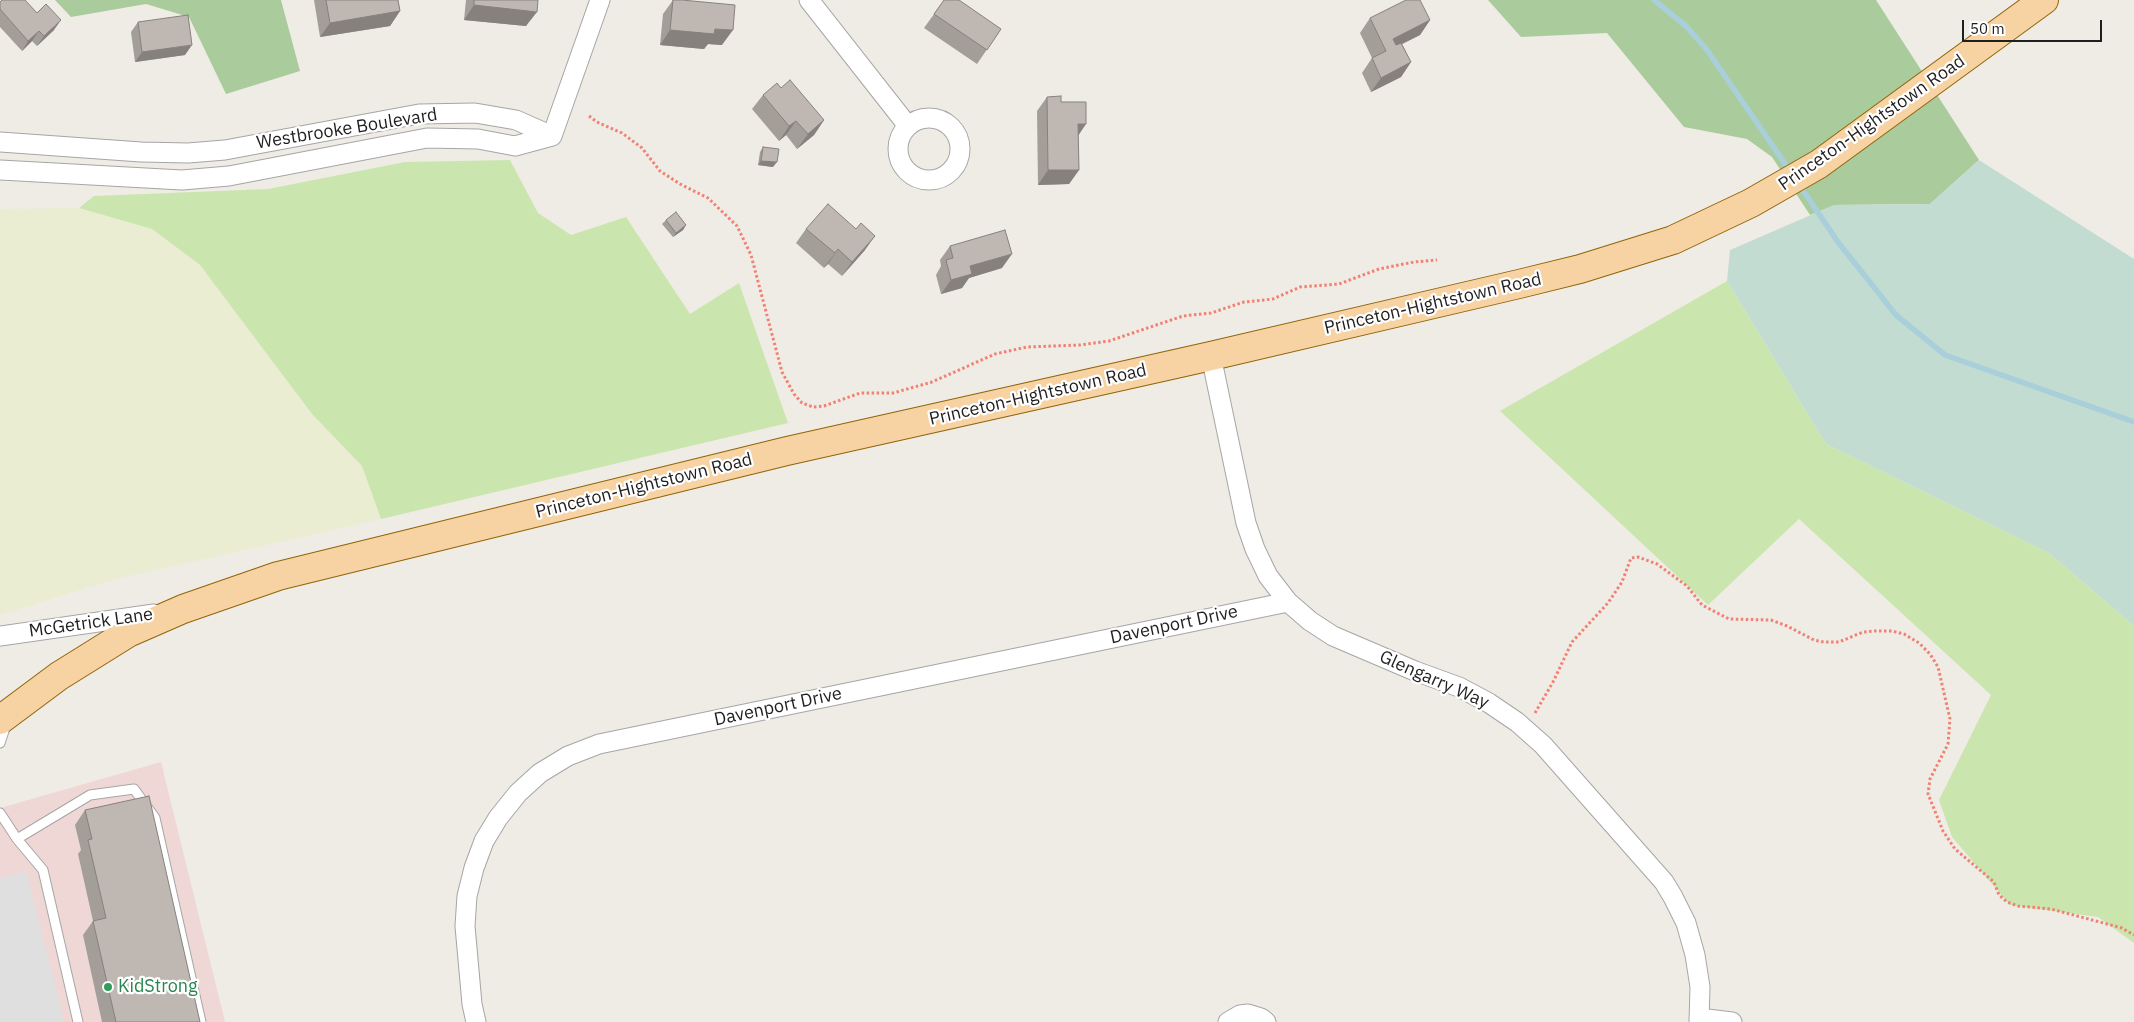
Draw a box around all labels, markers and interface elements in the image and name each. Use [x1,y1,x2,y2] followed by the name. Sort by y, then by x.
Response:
[1964,10,2104,42] scale bar
[1970,19,2005,38] text: 50 m
[1775,50,1969,196] street label: Princeton-Hightstown Road
[255,104,439,154] street label: Westbrooke Boulevard
[1322,268,1544,340] street label: Princeton-Hightstown Road
[927,359,1149,431] street label: Princeton-Hightstown Road
[533,449,755,523] street label: Princeton-Hightstown Road
[1108,601,1240,649] street label: Davenport Drive
[28,604,154,642] street label: McGetrick Lane
[1376,646,1492,714] street label: Glengarry Way
[712,683,844,731] street label: Davenport Drive
[118,976,197,998] place label: KidStrong
[102,981,114,993] marker: KidStrong

